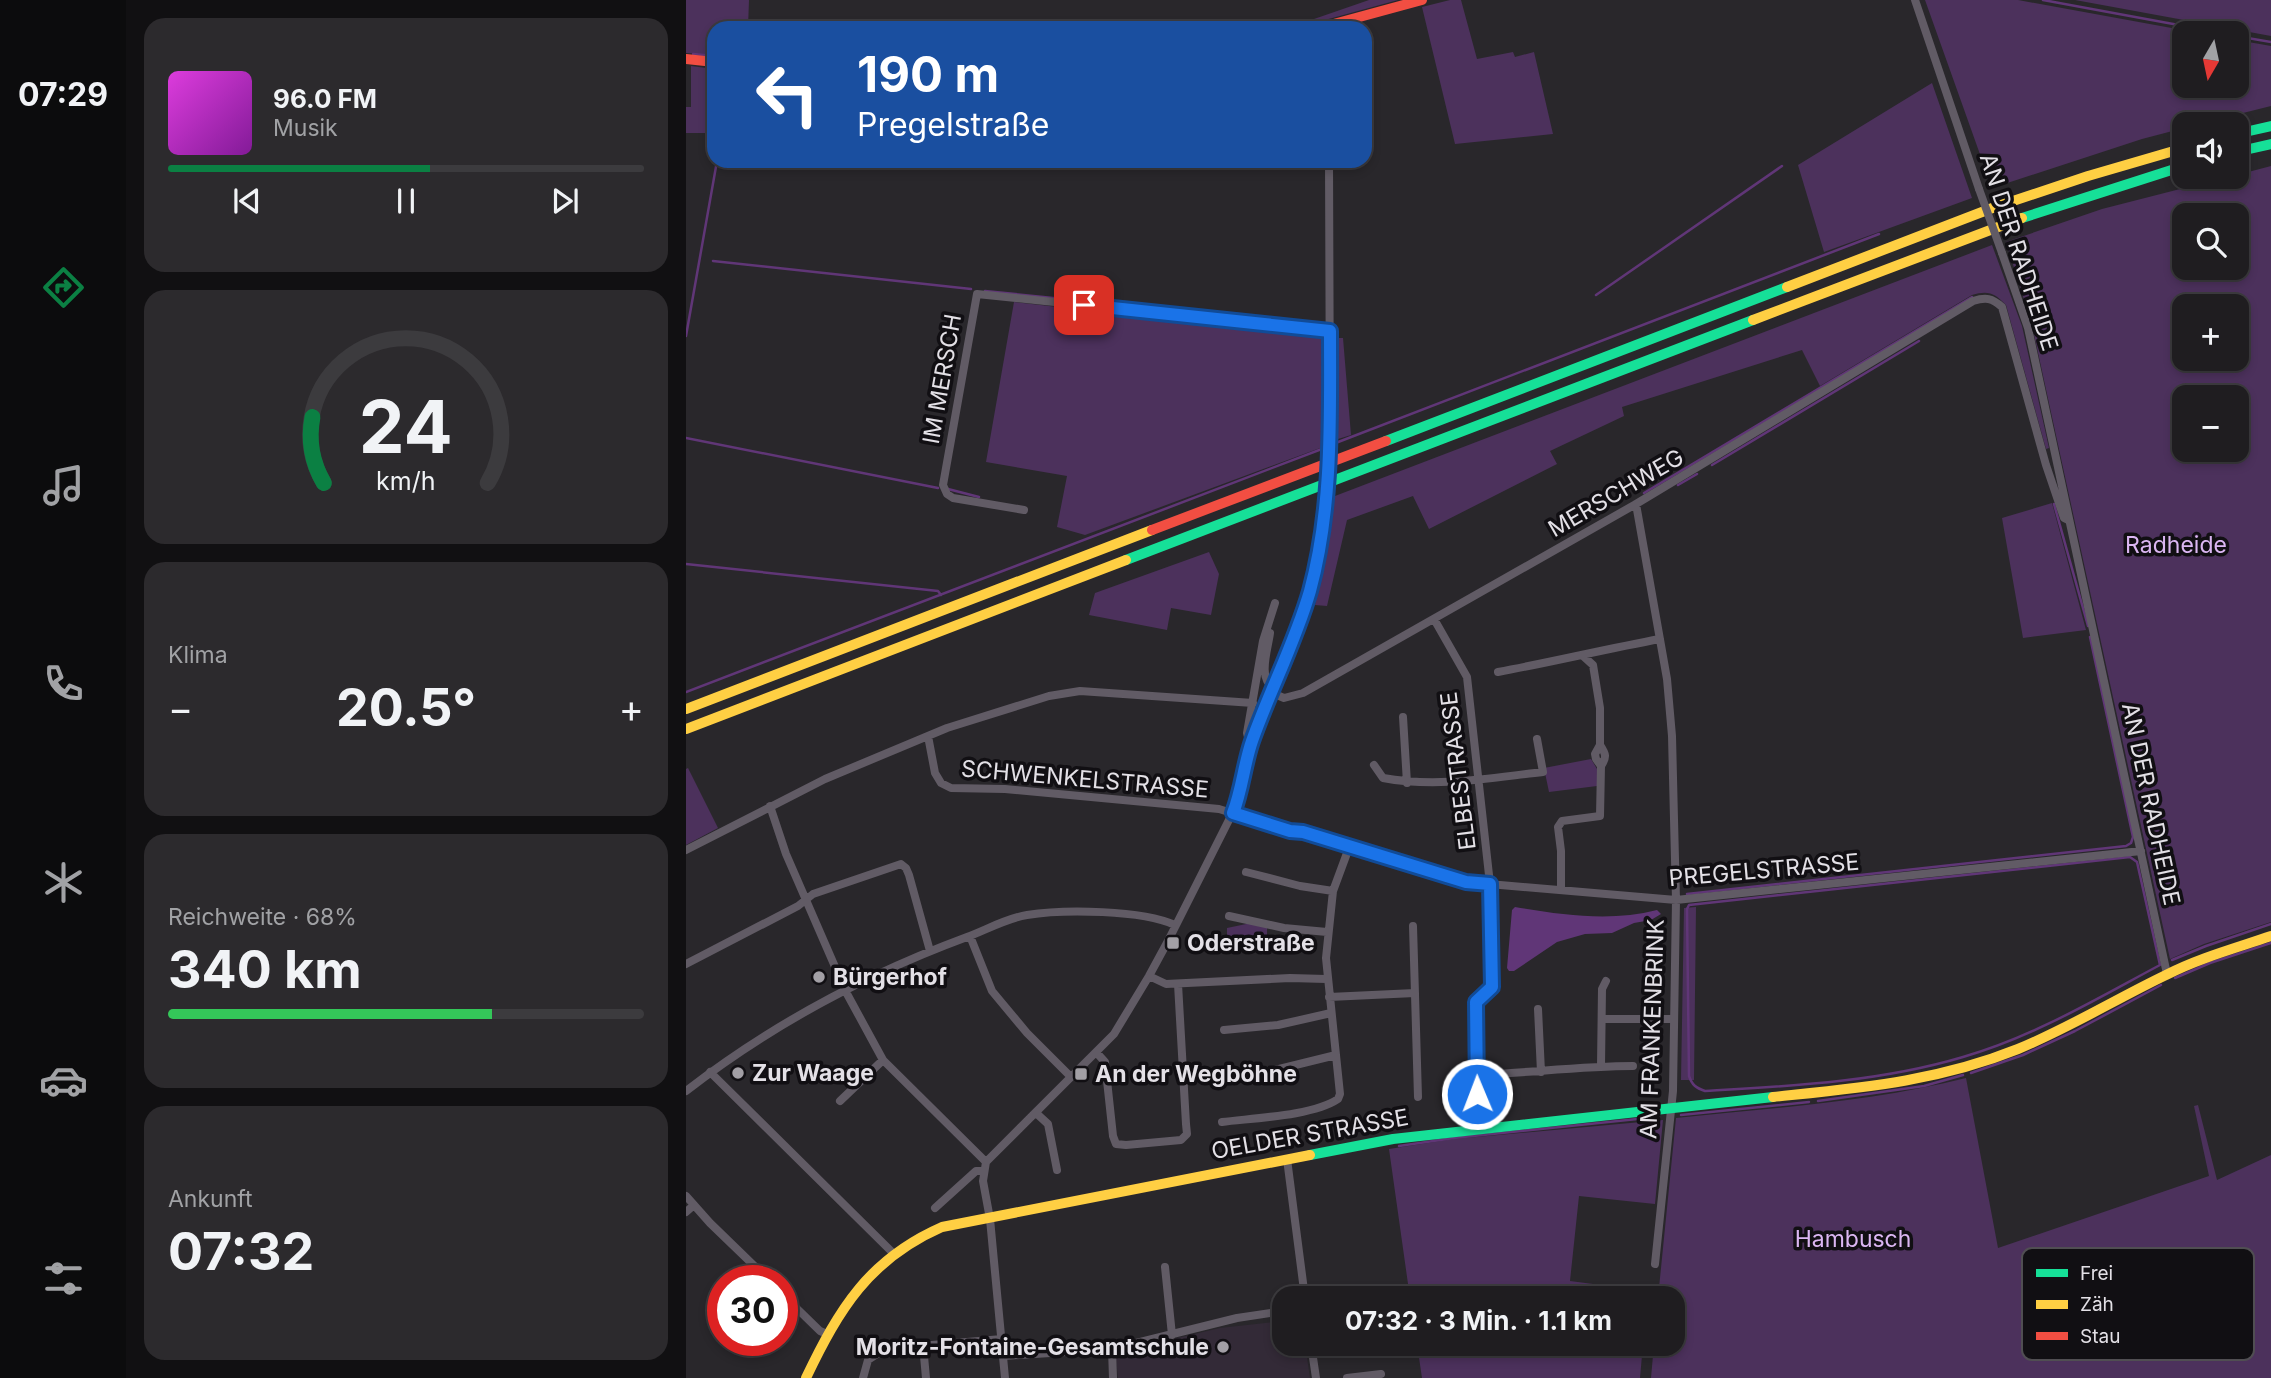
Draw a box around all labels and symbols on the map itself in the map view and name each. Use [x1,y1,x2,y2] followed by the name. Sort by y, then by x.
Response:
[2172,21,2249,98] north arrow
[1974,150,2064,354] street label: AN DER RADHEIDE
[1054,275,1114,335] pin
[917,312,967,446] street label: IM MERSCH
[1543,443,1689,543] street label: MERSCHWEG
[2125,531,2227,559] park label: Radheide
[1434,690,1482,852] street label: ELBESTRASSE
[2116,700,2186,908] street label: AN DER RADHEIDE
[960,754,1210,804] street label: SCHWENKELSTRASSE
[1668,848,1860,892] street label: PREGELSTRASSE
[1634,919,1670,1139] street label: AM FRANKENBRINK
[1187,929,1315,957] place label: Oderstraße
[1165,935,1181,951] marker: Oderstraße
[833,963,947,991] place label: Bürgerhof
[811,969,827,985] marker: Bürgerhof
[1440,1057,1514,1131] position arrow
[752,1059,874,1087] place label: Zur Waage
[1095,1060,1297,1088] place label: An der Wegböhne
[730,1065,746,1081] marker: Zur Waage
[1073,1066,1089,1082] marker: An der Wegböhne
[1209,1103,1411,1165] street label: OELDER STRASSE
[1795,1225,1911,1253] park label: Hambusch
[2022,1248,2254,1360] legend
[2080,1262,2113,1285] text: Frei
[707,1265,798,1356] speed limit sign: 30
[2080,1293,2114,1316] text: Zäh
[2080,1325,2120,1348] text: Stau
[856,1333,1209,1361] place label: Moritz-Fontaine-Gesamtschule
[1215,1339,1231,1355] marker: Moritz-Fontaine-Gesamtschule

